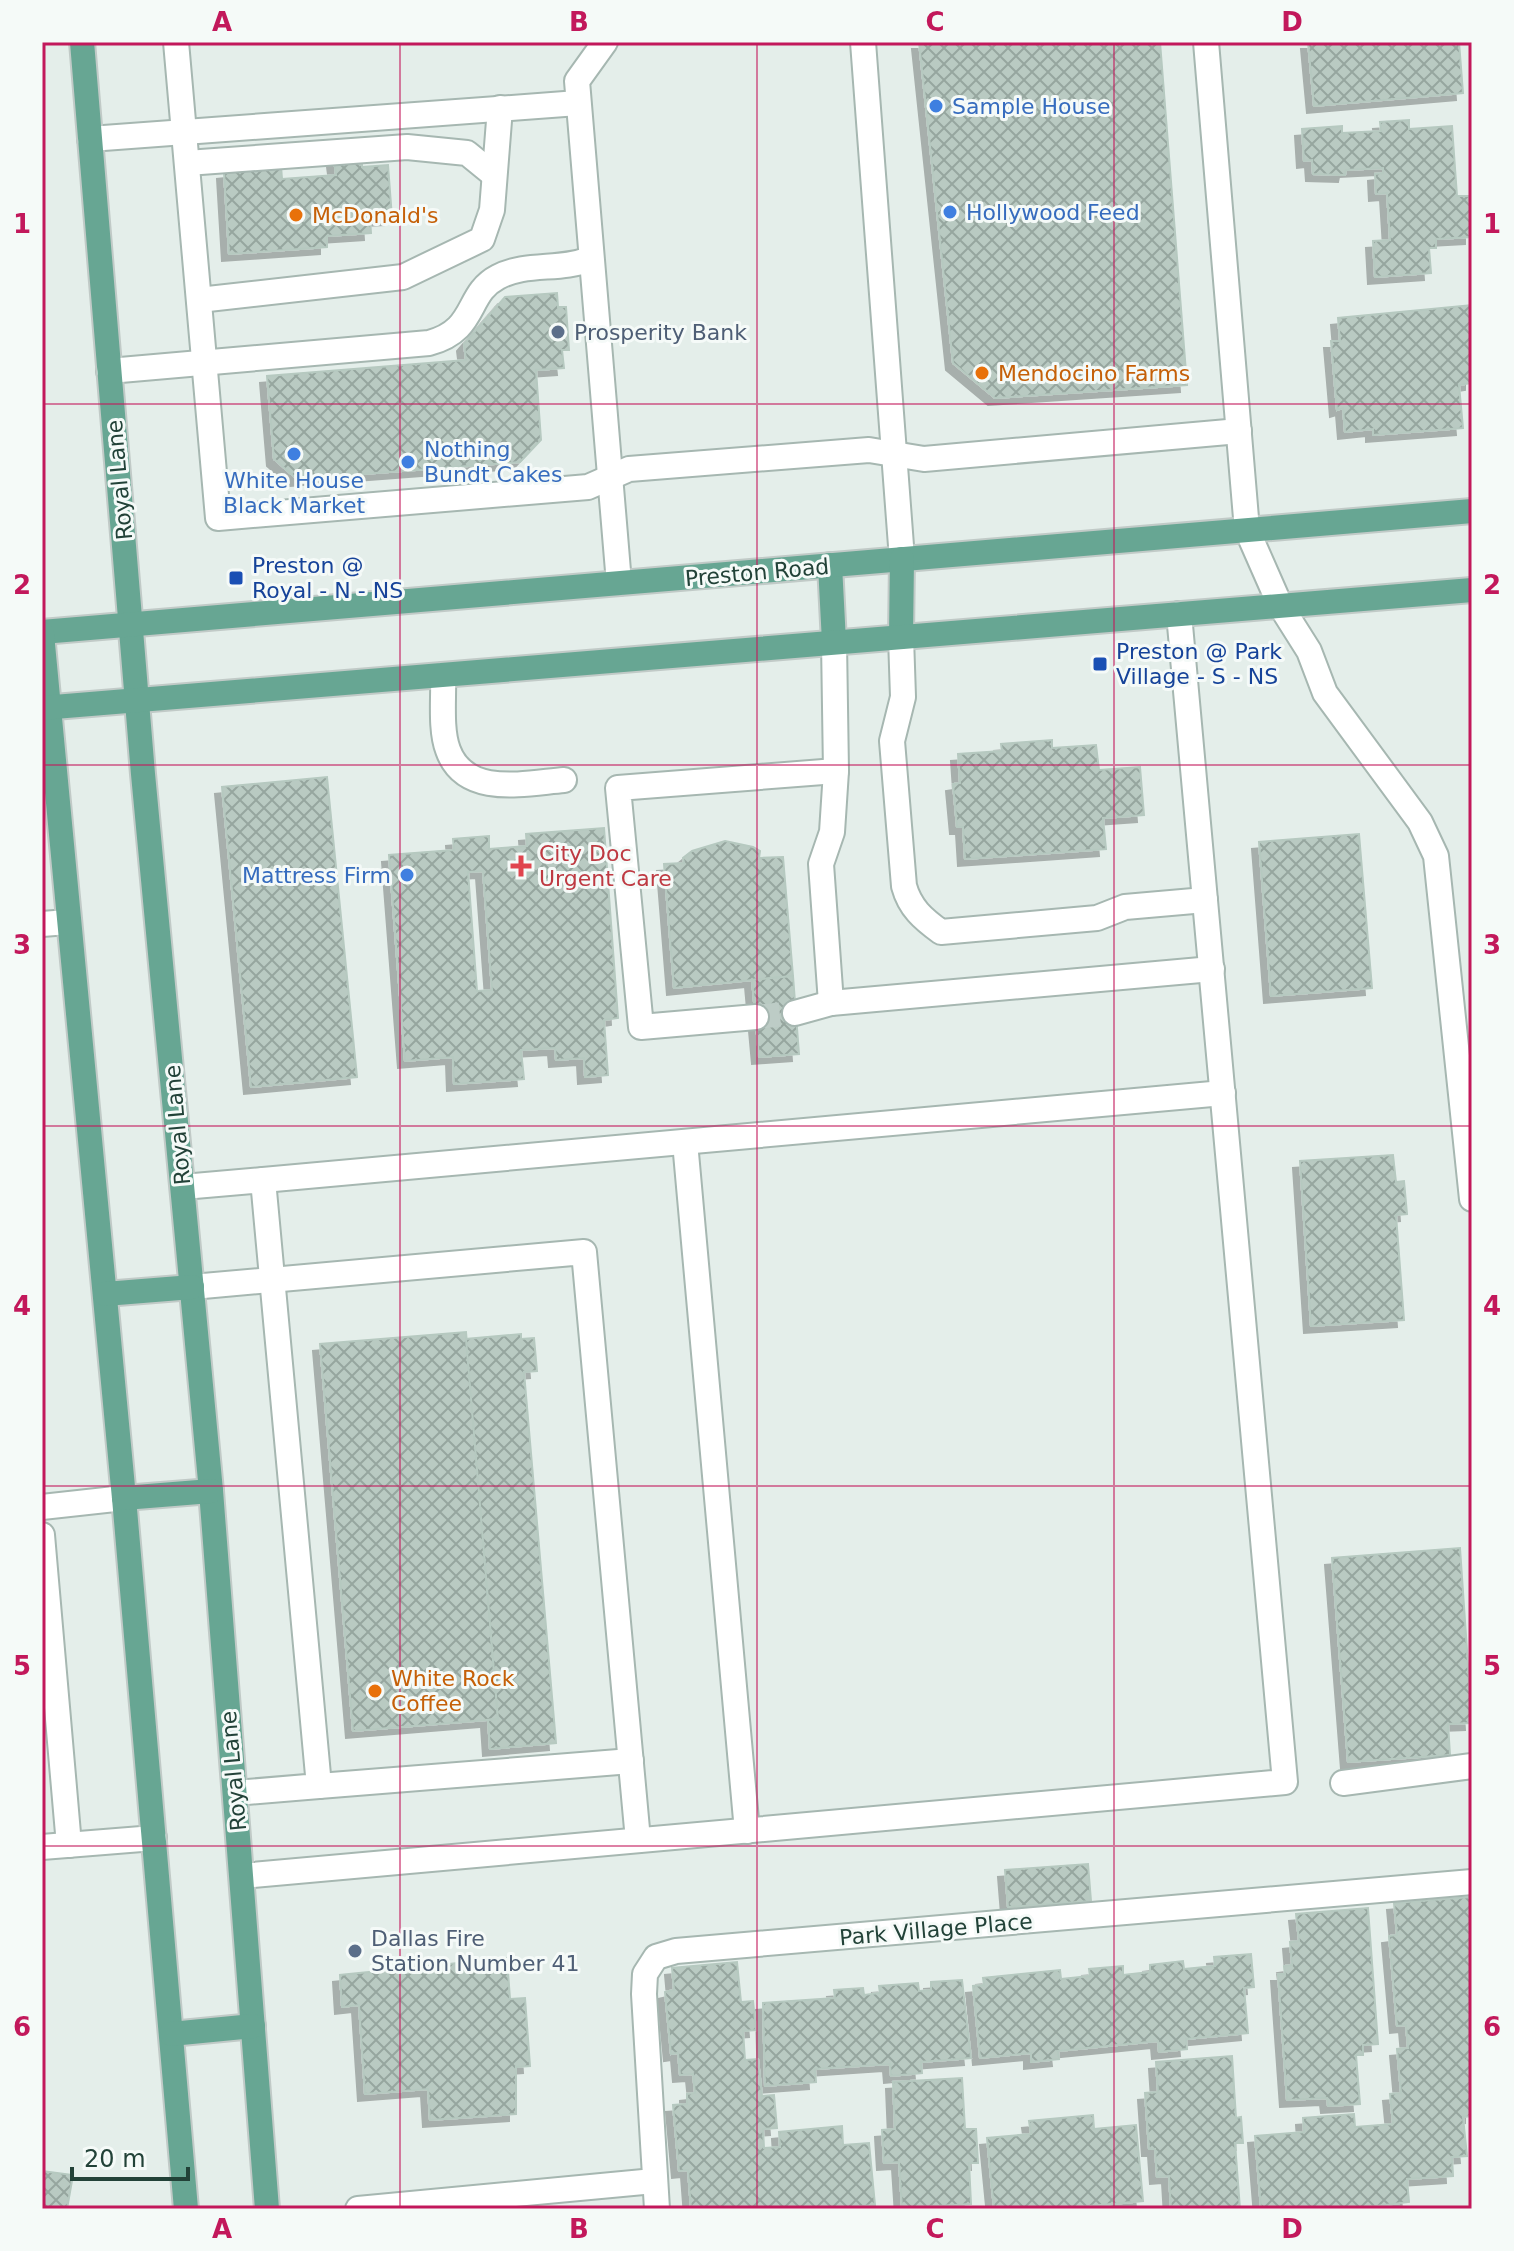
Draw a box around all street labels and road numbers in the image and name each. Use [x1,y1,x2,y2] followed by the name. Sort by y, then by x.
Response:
[102,419,137,541] street label: Royal Lane
[684,554,830,591] street label: Preston Road
[160,1064,195,1186] street label: Royal Lane
[216,1710,251,1832] street label: Royal Lane
[838,1909,1034,1950] street label: Park Village Place

